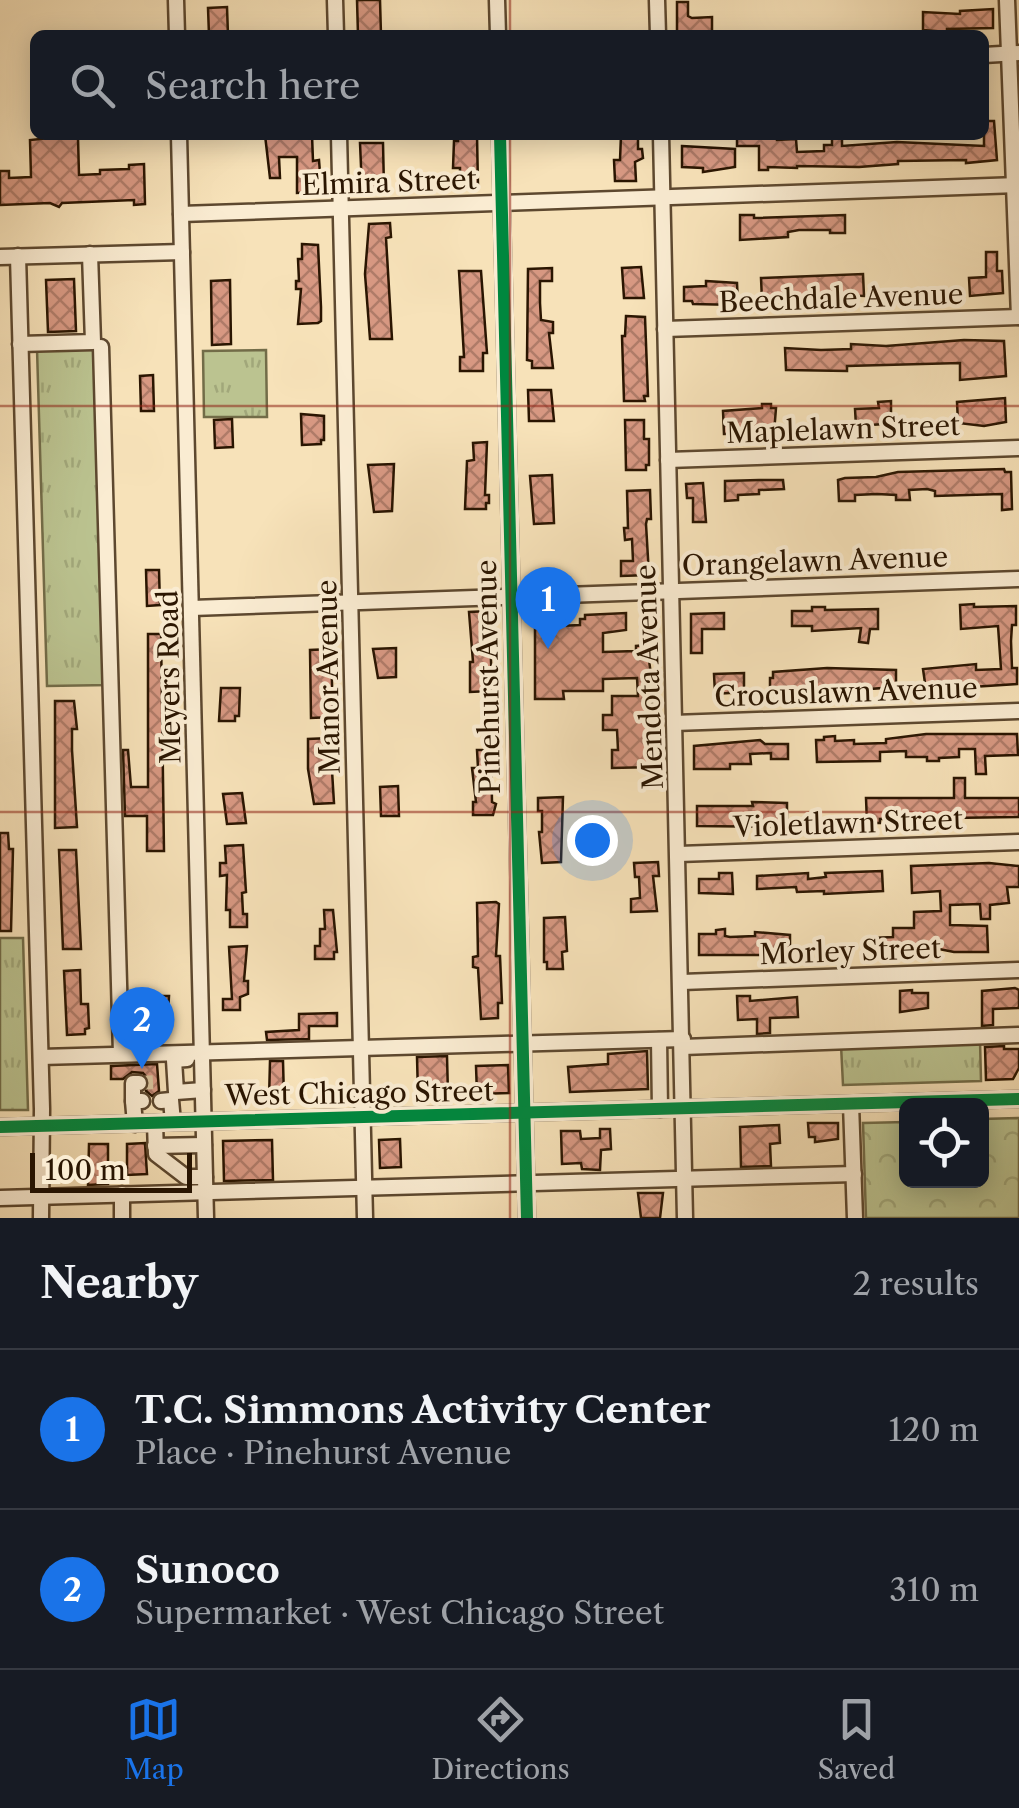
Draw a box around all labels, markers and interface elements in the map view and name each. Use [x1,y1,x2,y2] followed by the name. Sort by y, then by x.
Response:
[30,30,989,140] search box
[65,58,120,113] icon: search
[145,62,360,109] text: Search here
[301,162,477,202] street label: Elmira Street
[718,277,964,319] street label: Beechdale Avenue
[726,408,961,450] street label: Maplelawn Street
[681,539,949,583] street label: Orangelawn Avenue
[469,559,507,795] street label: Pinehurst Avenue
[628,564,670,790] street label: Mendota Avenue
[516,566,580,649] pin: 1
[309,579,347,775] street label: Manor Avenue
[150,590,188,764] street label: Meyers Road
[714,670,978,714] street label: Crocuslawn Avenue
[732,802,963,844] street label: Violetlawn Street
[567,815,618,866] your location
[759,931,941,971] street label: Morley Street
[110,986,174,1069] pin: 2
[223,1074,494,1112] street label: West Chicago Street
[899,1098,989,1188] map controls
[899,1098,989,1188] button: locate
[30,1148,192,1192] scale bar
[45,1153,126,1187] text: 100 m
[40,1257,198,1309] text: Nearby
[853,1264,979,1303] text: 2 results
[135,1386,710,1433] text: T.C. Simmons Activity Center
[65,1410,80,1449] text: 1
[889,1410,979,1449] text: 120 m
[135,1433,511,1472] text: Place · Pinehurst Avenue
[135,1546,280,1593] text: Sunoco
[63,1570,82,1609] text: 2
[889,1570,979,1609] text: 310 m
[135,1593,664,1632] text: Supermarket · West Chicago Street
[124,1692,184,1786] tab: Map
[431,1692,570,1786] tab: Directions
[817,1692,895,1786] tab: Saved

